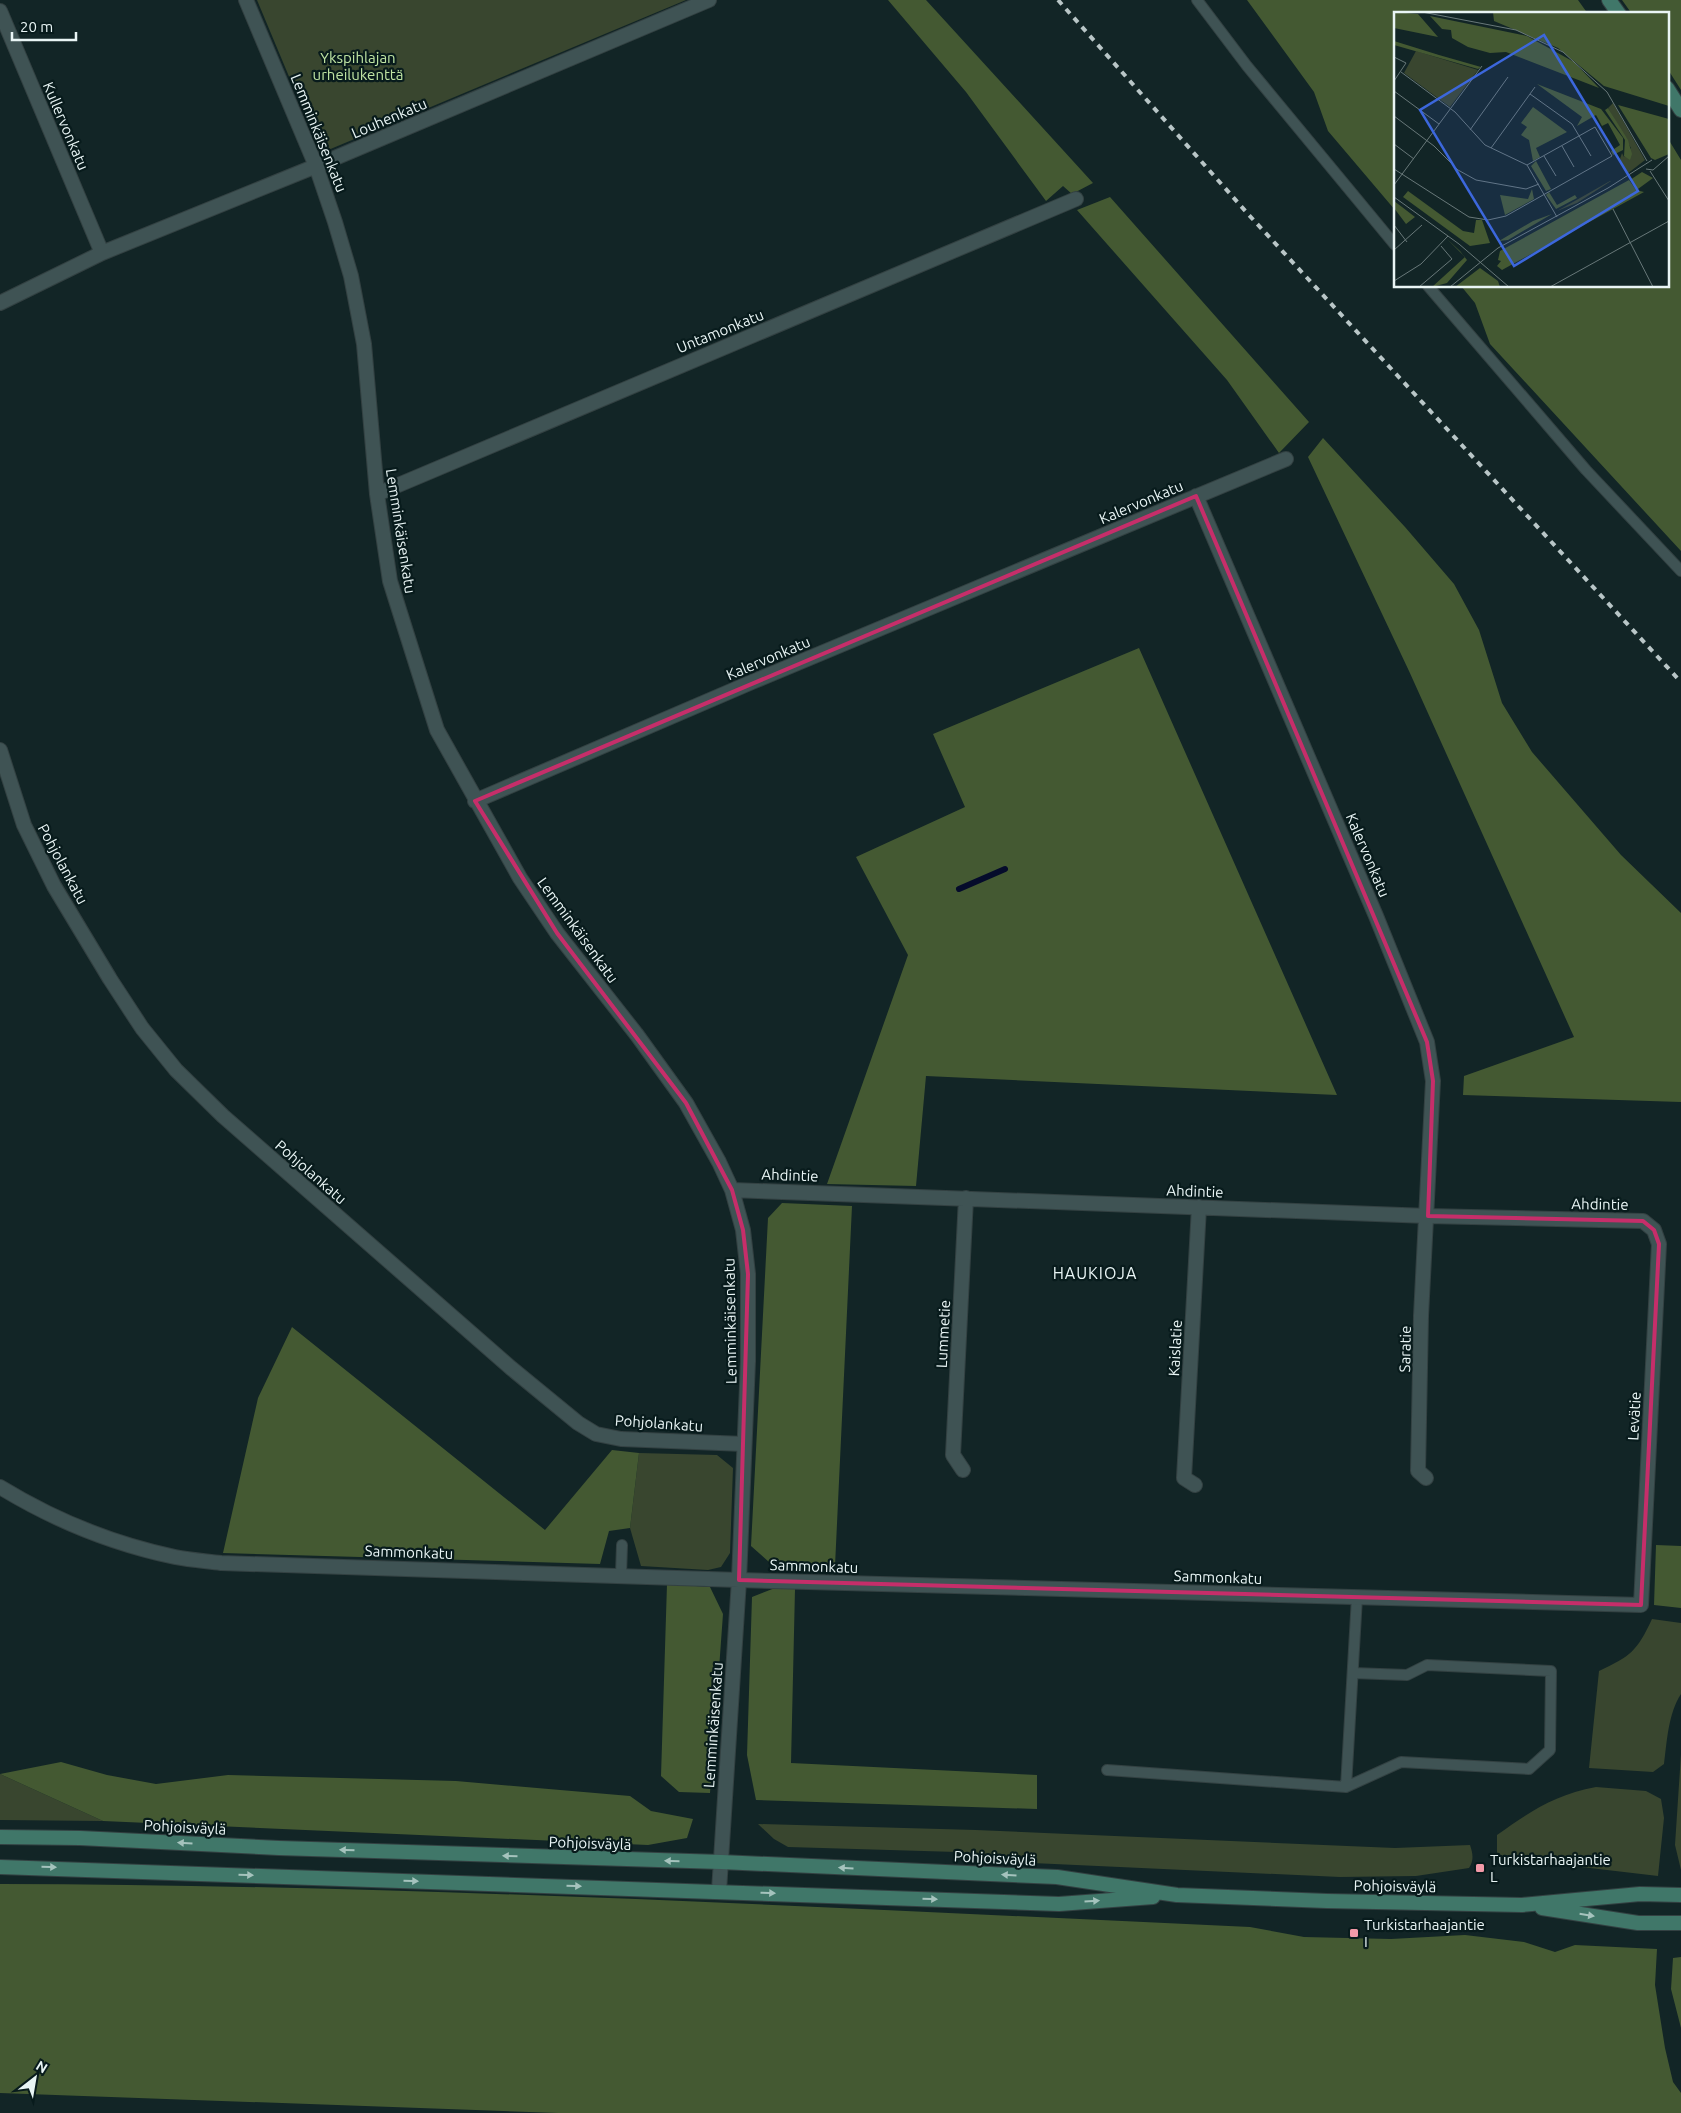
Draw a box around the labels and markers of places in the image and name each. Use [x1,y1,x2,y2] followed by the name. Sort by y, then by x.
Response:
[1490,1851,1611,1885] place label: Turkistarhaajantie L
[1474,1862,1486,1874] marker: Turkistarhaajantie L
[1364,1916,1485,1950] place label: Turkistarhaajantie I
[1348,1927,1360,1939] marker: Turkistarhaajantie I

